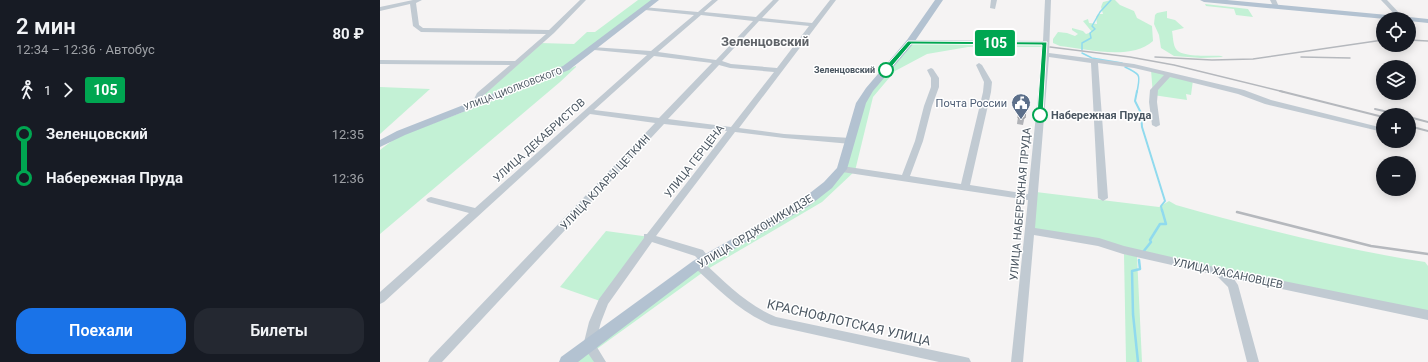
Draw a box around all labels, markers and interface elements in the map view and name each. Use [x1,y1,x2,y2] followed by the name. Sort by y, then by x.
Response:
[1376,12,1416,196] map controls
[1376,12,1416,52] button: locate
[16,14,76,39] text: 2 мин
[332,25,364,43] text: 80 ₽
[972,30,1018,56] line badge: 105
[721,34,809,49] district label: Зеленцовский
[983,35,1007,51] text: 105
[16,42,155,57] text: 12:34 – 12:36 · Автобус
[1376,60,1416,100] button: layers
[878,62,894,78] marker: Зеленцовский
[814,65,875,75] place label: Зеленцовский
[462,66,564,112] street label: УЛИЦА ЦИОЛКОВСКОГО
[16,79,38,101] icon: walk
[57,79,79,101] icon: forward
[93,82,117,98] text: 105
[44,83,51,98] text: 1
[1010,92,1032,120] public building icon: Почта России
[491,96,588,185] street label: УЛИЦА ДЕКАБРИСТОВ
[936,97,1007,110] place label: Почта России
[1032,107,1048,123] marker: Набережная Пруда
[1376,108,1416,148] button: +
[1051,109,1152,122] place label: Набережная Пруда
[662,122,727,200] street label: УЛИЦА ГЕРЦЕНА
[46,125,148,143] text: Зеленцовский
[1007,126,1034,281] street label: УЛИЦА НАБЕРЕЖНАЯ ПРУДА
[332,127,364,142] text: 12:35
[558,132,653,233] street label: УЛИЦА КЛАРЫ ЦЕТКИН
[1376,156,1416,196] button: −
[46,169,183,187] text: Набережная Пруда
[332,171,364,186] text: 12:36
[695,192,815,271] street label: УЛИЦА ОРДЖОНИКИДЗЕ
[1172,255,1284,292] street label: УЛИЦА ХАСАНОВЦЕВ
[766,296,933,349] street label: КРАСНОФЛОТСКАЯ УЛИЦА
[16,308,186,354] button: Поехали
[194,308,364,354] button: Билеты

